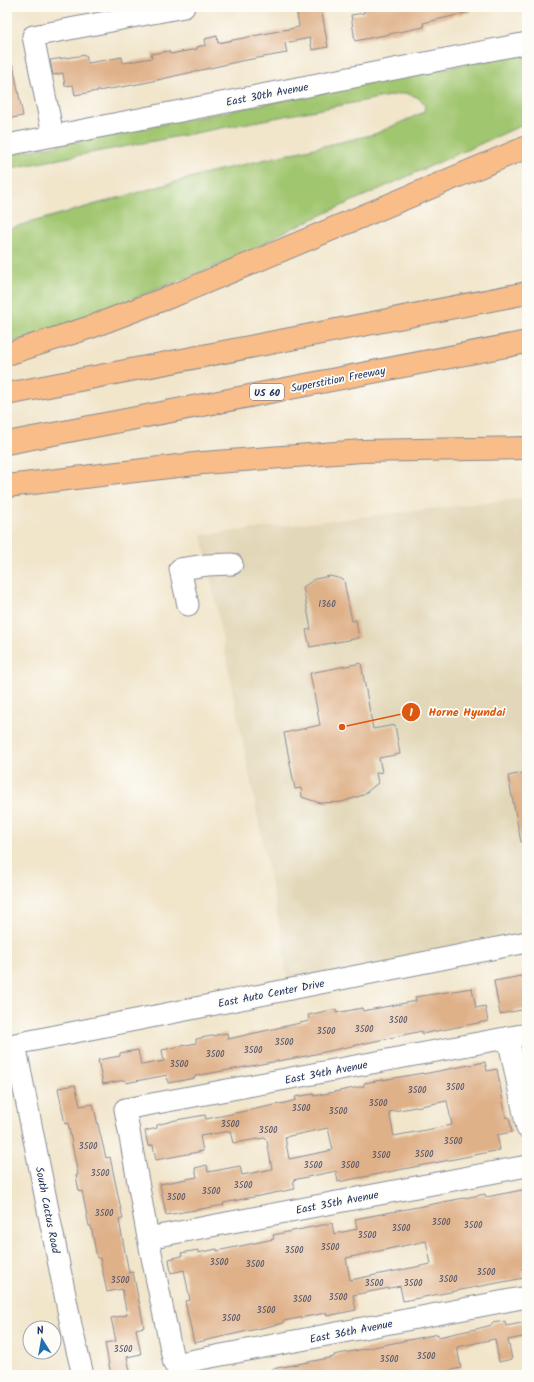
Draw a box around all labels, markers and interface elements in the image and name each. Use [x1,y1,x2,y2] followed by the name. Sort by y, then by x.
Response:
[224,78,310,112] street label: East 30th Avenue
[290,362,388,398] street label: Superstition Freeway
[250,384,284,400] road number: US 60
[318,597,336,612] house number: 1360
[401,700,514,724] callout: Horne Hyundai
[409,703,413,722] text: 1
[429,703,506,722] text: Horne Hyundai
[216,975,326,1013] street label: East Auto Center Drive
[389,1013,408,1028] house number: 3500
[355,1022,374,1037] house number: 3500
[317,1024,336,1039] house number: 3500
[275,1035,294,1050] house number: 3500
[244,1043,263,1058] house number: 3500
[206,1047,225,1062] house number: 3500
[283,1056,369,1090] street label: East 34th Avenue
[170,1057,189,1072] house number: 3500
[446,1080,465,1095] house number: 3500
[408,1083,427,1098] house number: 3500
[369,1096,388,1111] house number: 3500
[292,1101,311,1116] house number: 3500
[329,1104,348,1119] house number: 3500
[221,1117,240,1132] house number: 3500
[259,1123,278,1138] house number: 3500
[444,1134,463,1149] house number: 3500
[79,1139,98,1154] house number: 3500
[415,1147,434,1162] house number: 3500
[372,1148,391,1163] house number: 3500
[304,1158,323,1173] house number: 3500
[341,1158,360,1173] house number: 3500
[30,1165,64,1256] street label: South Cactus Road
[91,1166,110,1181] house number: 3500
[234,1178,253,1193] house number: 3500
[202,1184,221,1199] house number: 3500
[294,1186,380,1220] street label: East 35th Avenue
[167,1190,186,1205] house number: 3500
[95,1206,114,1221] house number: 3500
[432,1215,451,1230] house number: 3500
[464,1218,483,1233] house number: 3500
[392,1221,411,1236] house number: 3500
[358,1228,377,1243] house number: 3500
[321,1240,340,1255] house number: 3500
[285,1243,304,1258] house number: 3500
[210,1255,229,1270] house number: 3500
[246,1257,265,1272] house number: 3500
[477,1265,496,1280] house number: 3500
[439,1272,458,1287] house number: 3500
[111,1273,130,1288] house number: 3500
[365,1276,384,1291] house number: 3500
[404,1276,423,1291] house number: 3500
[329,1290,348,1305] house number: 3500
[293,1292,312,1307] house number: 3500
[257,1303,276,1318] house number: 3500
[222,1311,241,1326] house number: 3500
[308,1315,394,1349] street label: East 36th Avenue
[22,1320,62,1360] north arrow
[35,1322,45,1341] text: N
[114,1342,133,1357] house number: 3500
[417,1349,436,1364] house number: 3500
[380,1352,399,1367] house number: 3500

